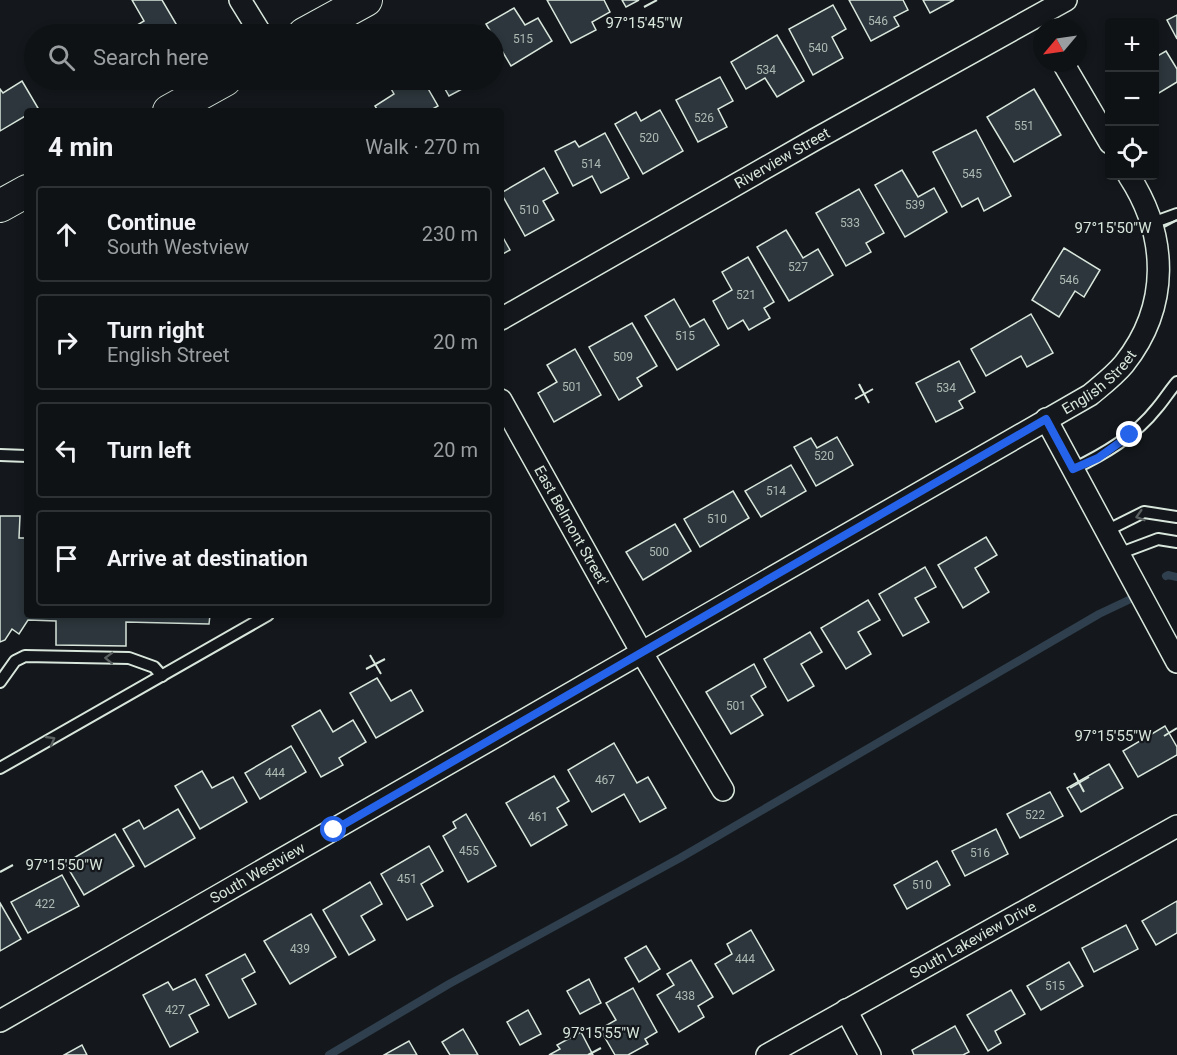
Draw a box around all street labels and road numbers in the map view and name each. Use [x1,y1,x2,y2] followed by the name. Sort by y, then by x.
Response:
[731,124,833,192] street label: Riverview Street
[1059,347,1140,418] street label: English Street
[530,462,612,589] street label: East Belmont Street'
[207,839,308,907] street label: South Westview
[907,897,1039,982] street label: South Lakeview Drive

